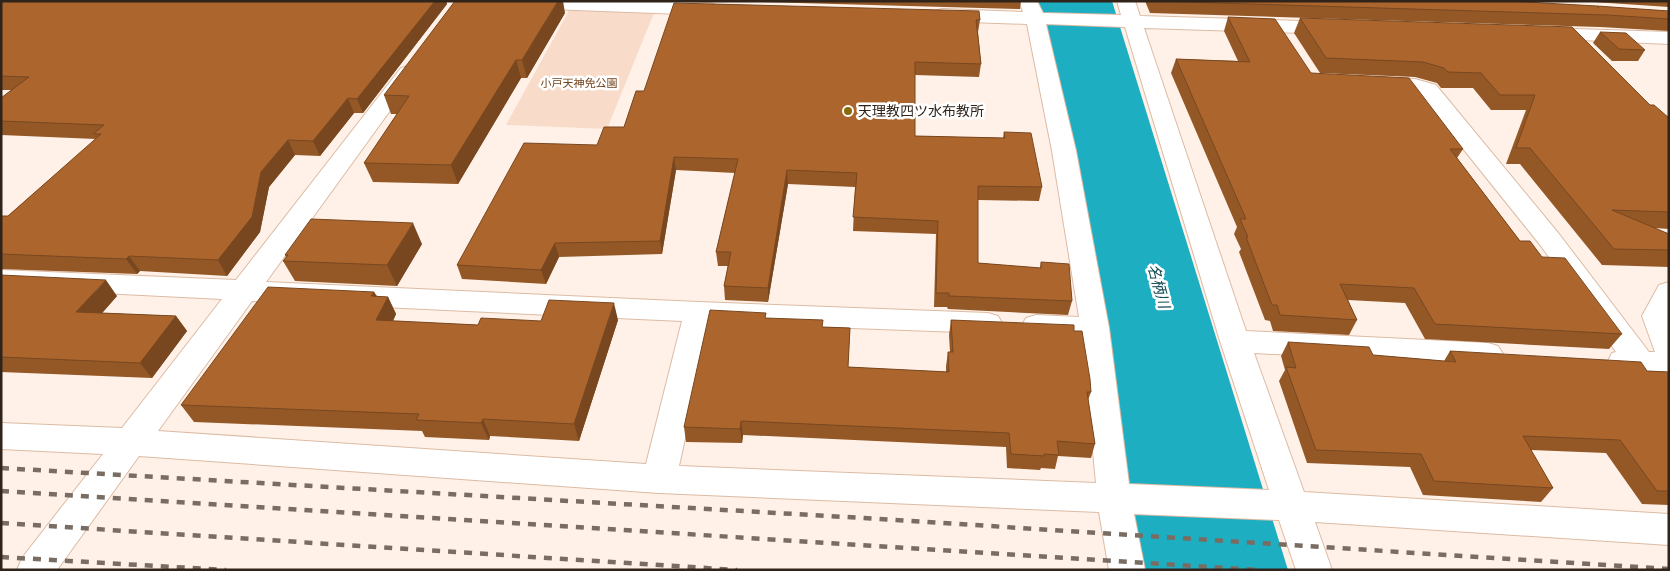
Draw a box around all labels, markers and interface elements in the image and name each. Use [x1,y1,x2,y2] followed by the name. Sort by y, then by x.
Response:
[541,77,618,89] park label: 小戸天神免公園
[858,103,984,119] place label: 天理教四ツ水布教所
[842,105,854,117] marker: 天理教四ツ水布教所
[1145,262,1174,312] water label: 名柄川

